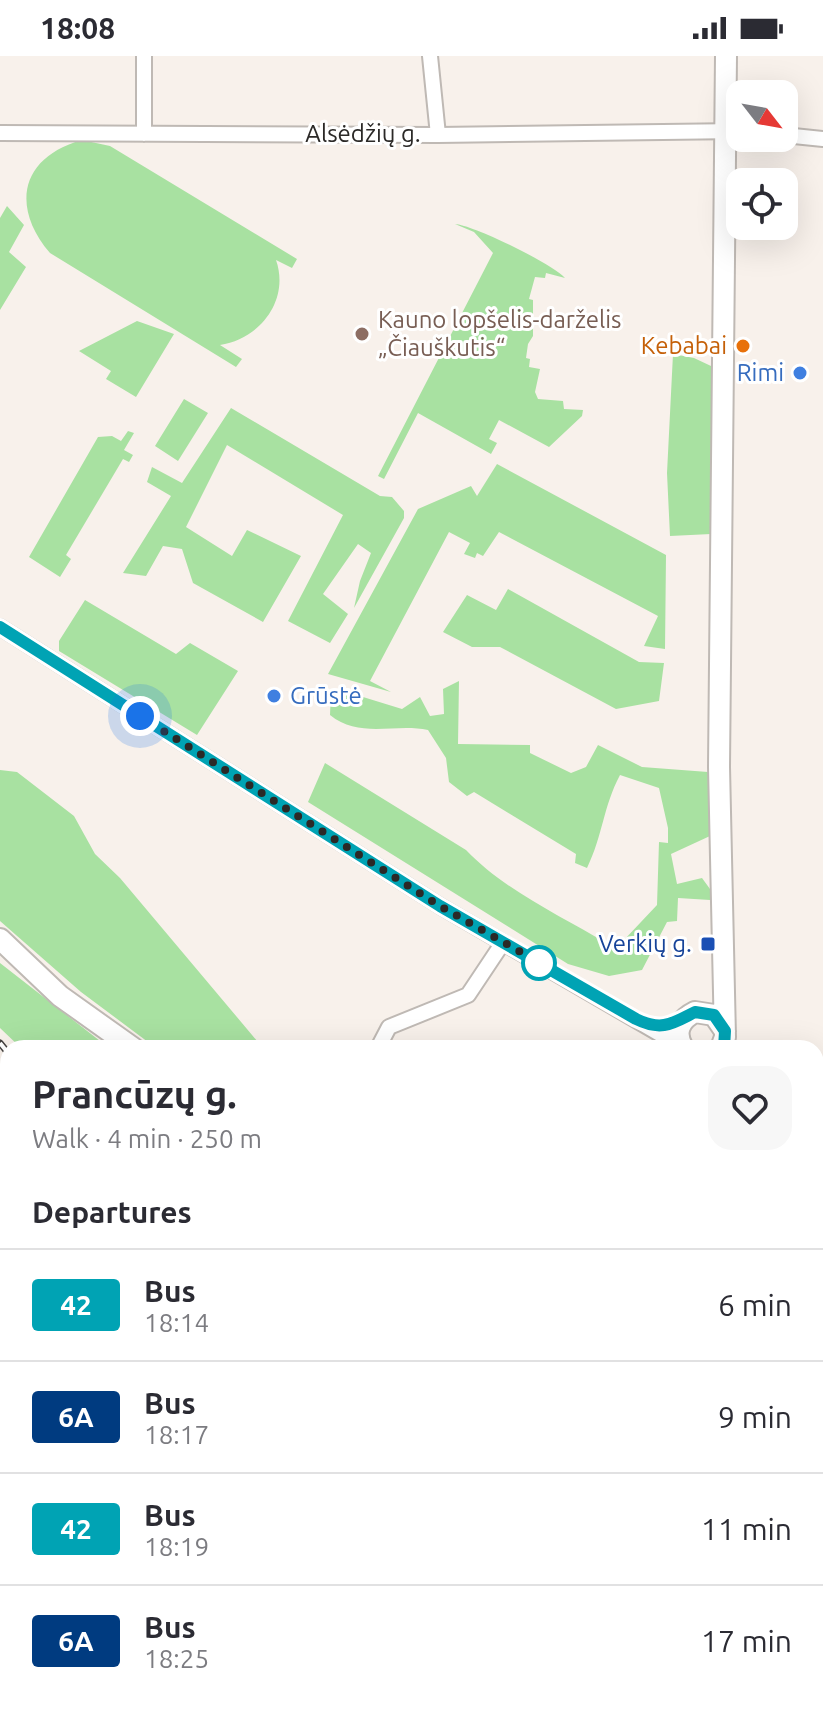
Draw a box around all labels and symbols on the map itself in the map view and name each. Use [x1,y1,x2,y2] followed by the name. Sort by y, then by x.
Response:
[726,80,798,152] north arrow
[305,120,421,147] street label: Alsėdžių g.
[378,306,622,361] place label: Kauno lopšelis-darželis „Čiauškutis“
[353,325,371,343] marker: Kauno lopšelis-darželis „Čiauškutis“
[641,332,727,359] place label: Kebabai
[734,337,752,355] marker: Kebabai
[737,359,784,386] place label: Rimi
[791,364,809,382] marker: Rimi
[290,682,362,709] place label: Grūstė
[265,687,283,705] marker: Grūstė
[120,696,160,736] your location
[598,930,692,957] place label: Verkių g.
[699,935,717,953] marker: Verkių g.
[522,946,556,980] unlabelled marker

